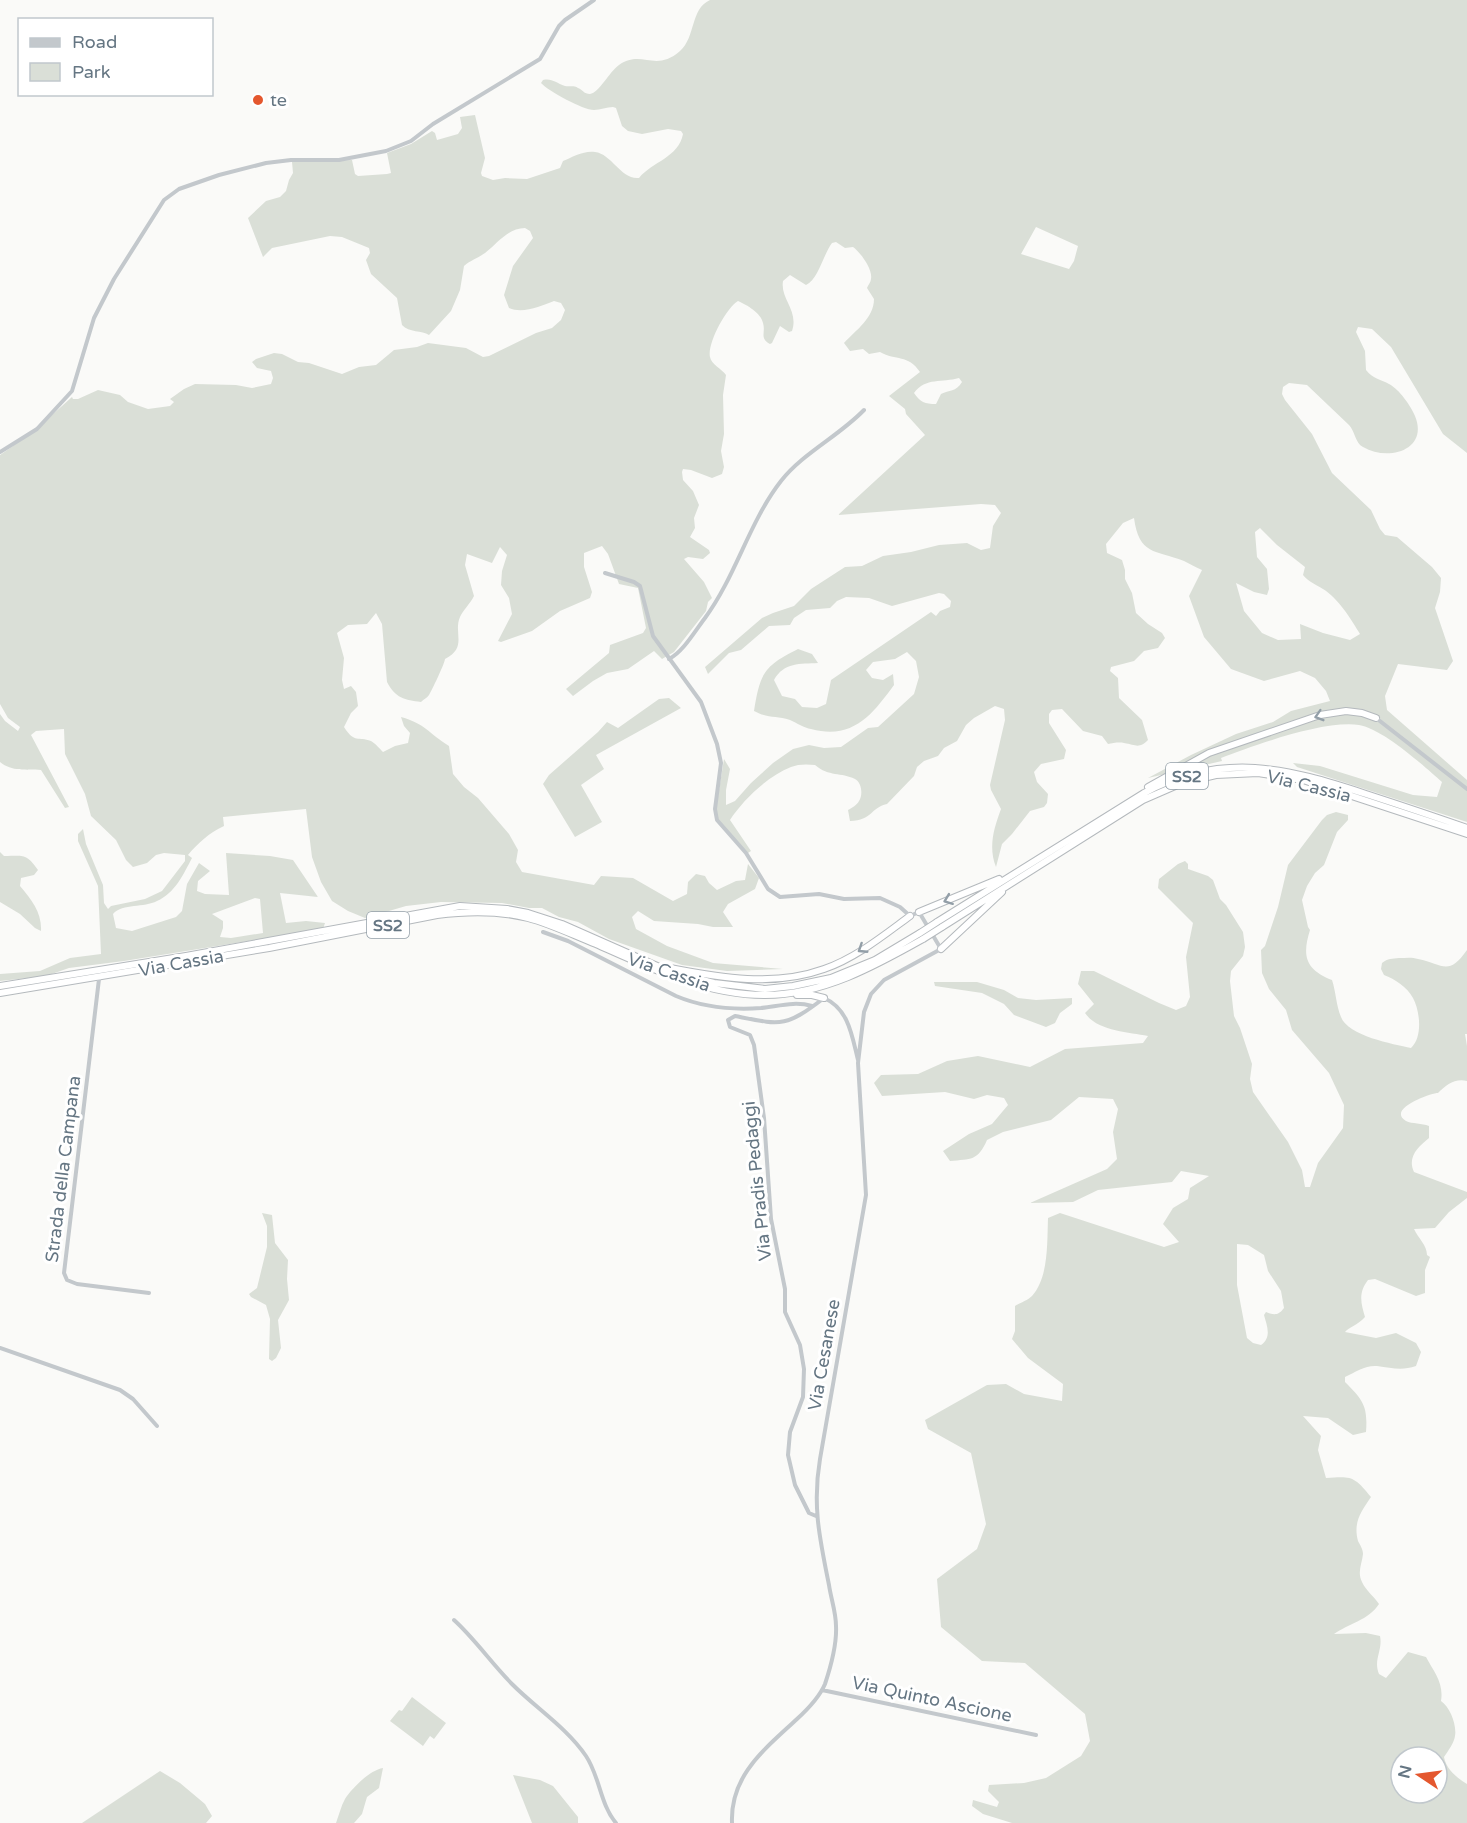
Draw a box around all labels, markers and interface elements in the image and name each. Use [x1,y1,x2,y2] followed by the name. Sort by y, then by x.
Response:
[18,18,213,96] legend
[72,31,117,53] text: Road
[72,61,111,83] text: Park
[270,89,287,111] place label: te
[251,93,265,107] marker: te
[1314,709,1325,721] one-way arrow
[1166,763,1208,789] road number: SS2
[1265,765,1353,807] street label: Via Cassia
[943,892,954,905] one-way arrow
[367,912,409,938] road number: SS2
[858,942,869,953] one-way arrow
[137,945,225,981] street label: Via Cassia
[625,948,713,996] street label: Via Cassia
[41,1074,85,1264] street label: Strada della Campana
[738,1100,776,1262] street label: Via Pradis Pedaggi
[803,1298,845,1412] street label: Via Cesanese
[850,1671,1014,1727] street label: Via Quinto Ascione
[1389,1745,1449,1805] north arrow
[1394,1763,1417,1780] text: N

